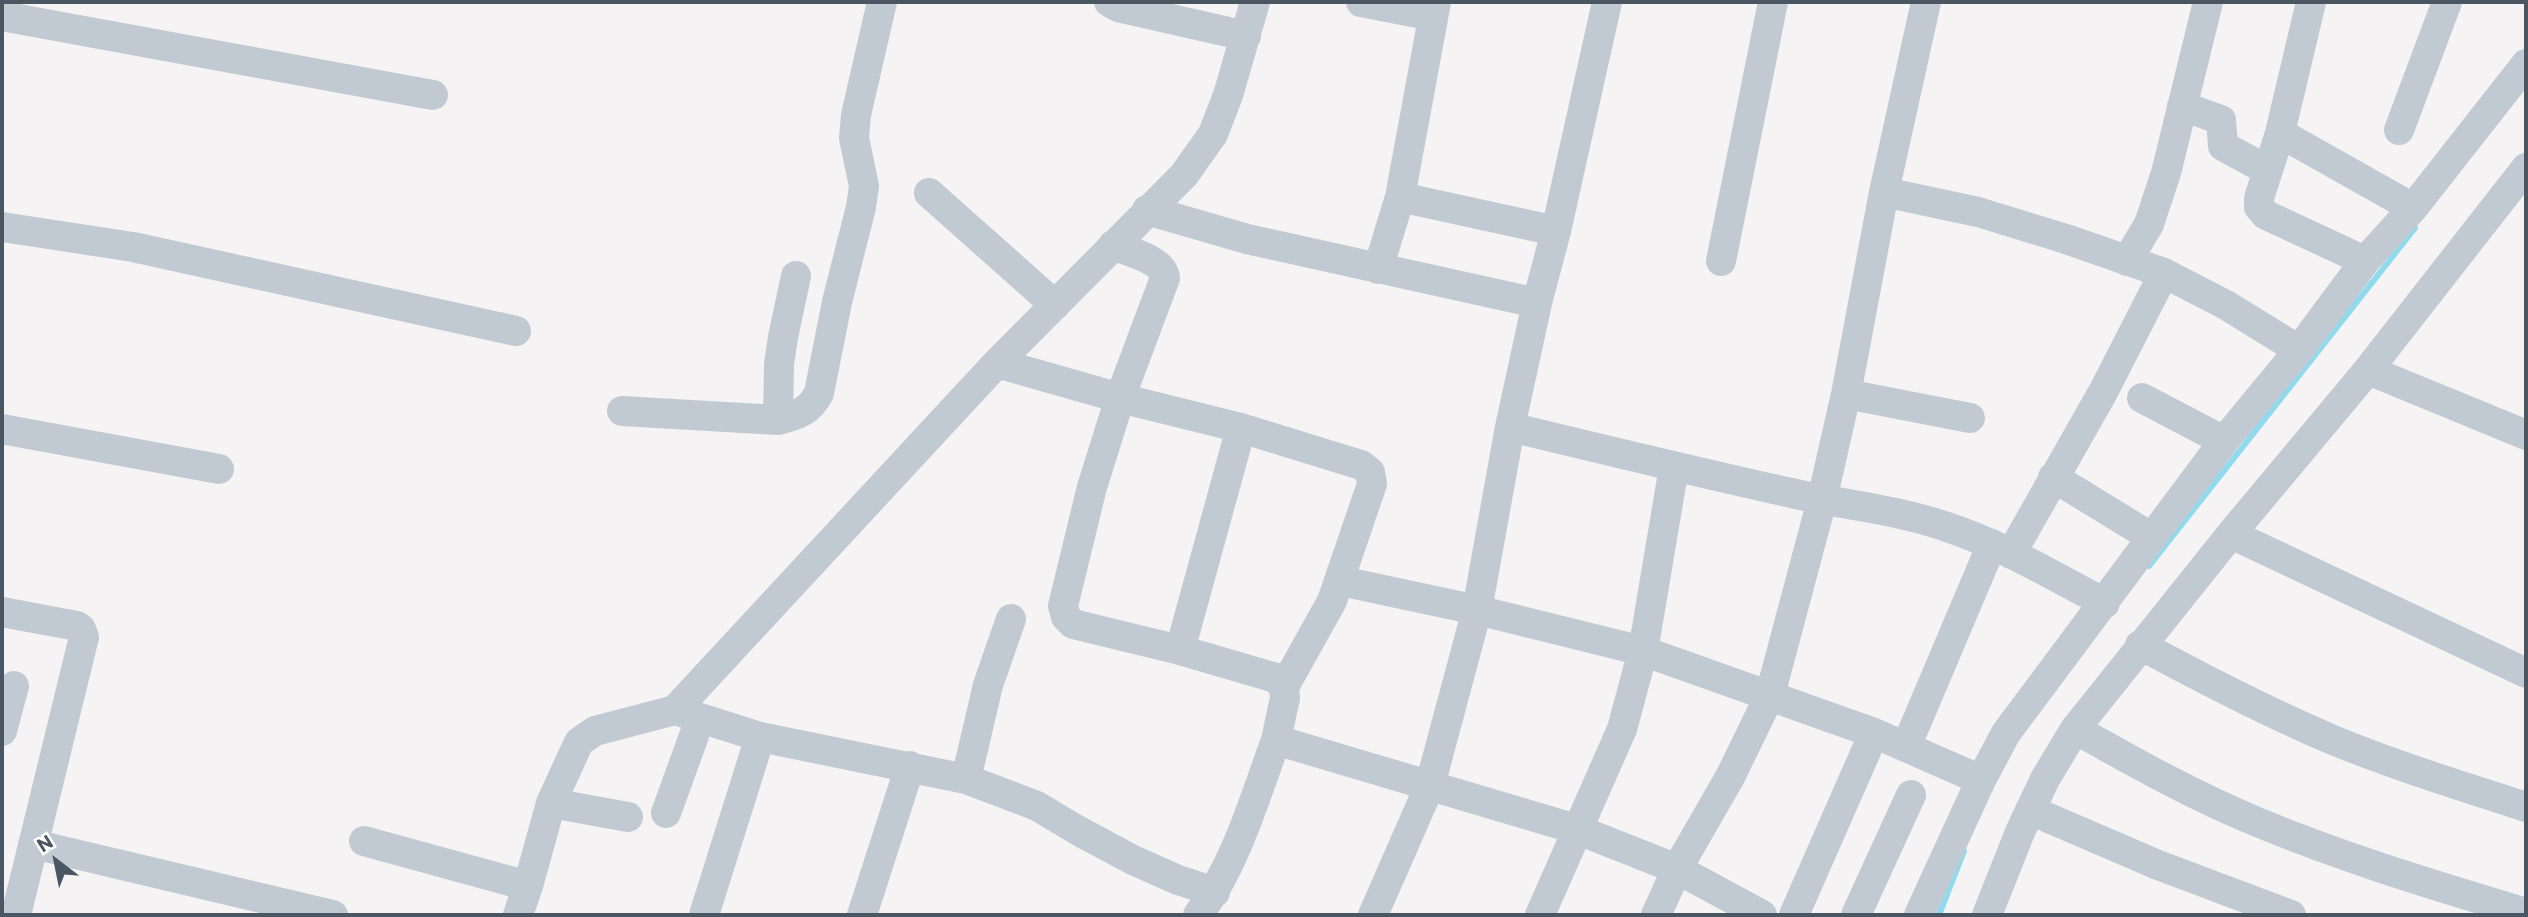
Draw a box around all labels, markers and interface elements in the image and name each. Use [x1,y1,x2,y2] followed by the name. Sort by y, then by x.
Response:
[21,826,91,896] north arrow
[32,829,57,856] text: N

